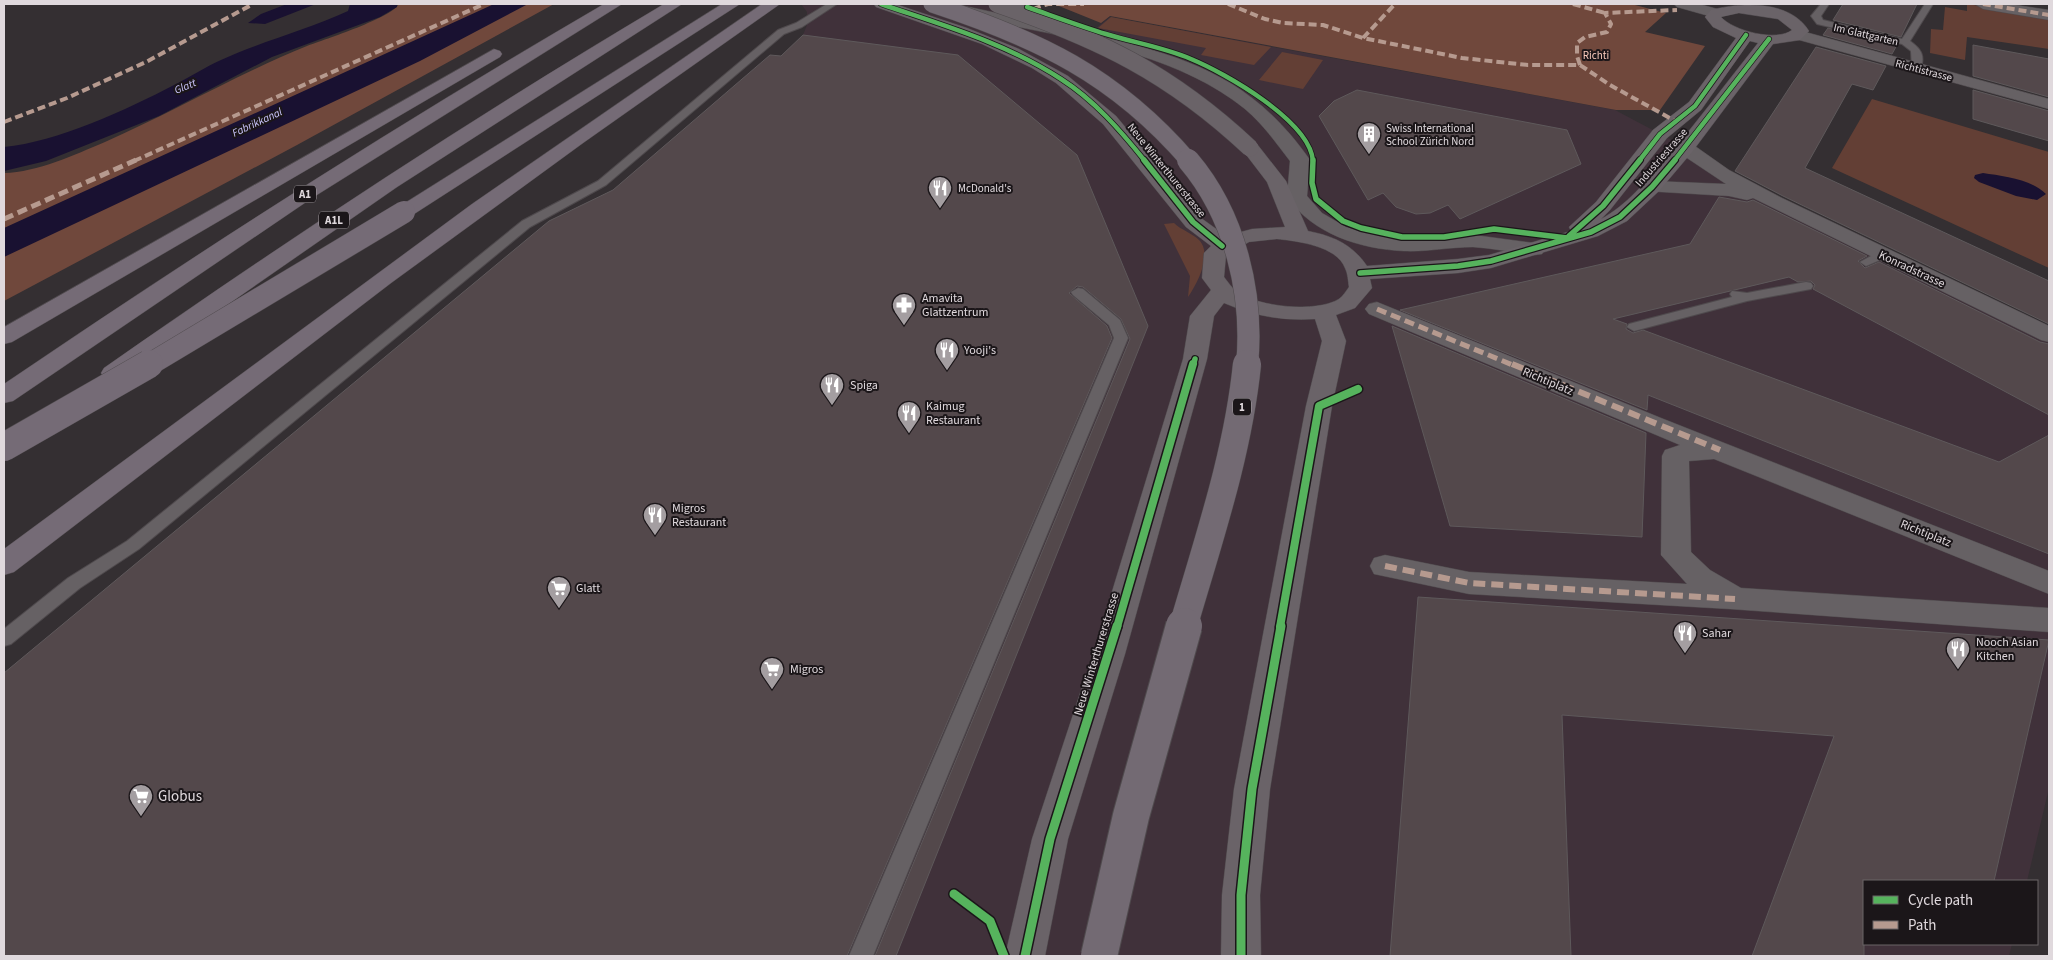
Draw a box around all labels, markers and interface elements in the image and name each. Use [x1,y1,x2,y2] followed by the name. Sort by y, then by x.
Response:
[1832,20,1900,49] street label: Im Glattgarten
[1583,48,1609,63] park label: Richti
[1894,56,1954,85] street label: Richtistrasse
[172,75,199,98] water label: Glatt
[230,104,285,141] water label: Fabrikkanal
[1124,120,1210,221] street label: Neue Winterthurerstrasse
[1356,121,1382,155] building icon: Swiss International School Zürich Nord
[1386,121,1474,149] place label: Swiss International School Zürich Nord
[1632,124,1691,190] street label: Industriestrasse
[927,175,953,209] restaurant icon: McDonald's
[958,181,1012,196] place label: McDonald's
[294,185,316,202] road number: A1
[319,212,349,228] road number: A1L
[1876,247,1948,292] street label: Konradstrasse
[922,290,988,321] place label: Amavita Glattzentrum
[891,292,917,326] pharmacy icon: Amavita Glattzentrum
[934,337,960,371] restaurant icon: Yooji's
[963,342,996,359] place label: Yooji's
[1520,363,1576,400] street label: Richtiplatz
[819,372,845,406] restaurant icon: Spiga
[850,377,878,394] place label: Spiga
[926,398,980,429] place label: Kaimug Restaurant
[1233,398,1251,416] road number: 1
[896,400,922,434] restaurant icon: Kaimug Restaurant
[672,500,726,531] place label: Migros Restaurant
[642,502,668,536] restaurant icon: Migros Restaurant
[1898,516,1954,551] street label: Richtiplatz
[546,575,572,609] supermarket icon: Glatt
[576,580,600,597] place label: Glatt
[1070,591,1123,718] street label: Neue Winterthurerstrasse
[1672,620,1698,654] restaurant icon: Sahar
[1702,625,1732,642] place label: Sahar
[1976,634,2039,665] place label: Nooch Asian Kitchen
[1945,636,1971,670] restaurant icon: Nooch Asian Kitchen
[759,656,785,690] supermarket icon: Migros
[790,661,823,678] place label: Migros
[128,783,154,817] supermarket icon: Globus
[158,786,202,807] place label: Globus
[1863,880,2038,945] legend
[1908,890,1973,911] text: Cycle path
[1908,915,1936,936] text: Path

